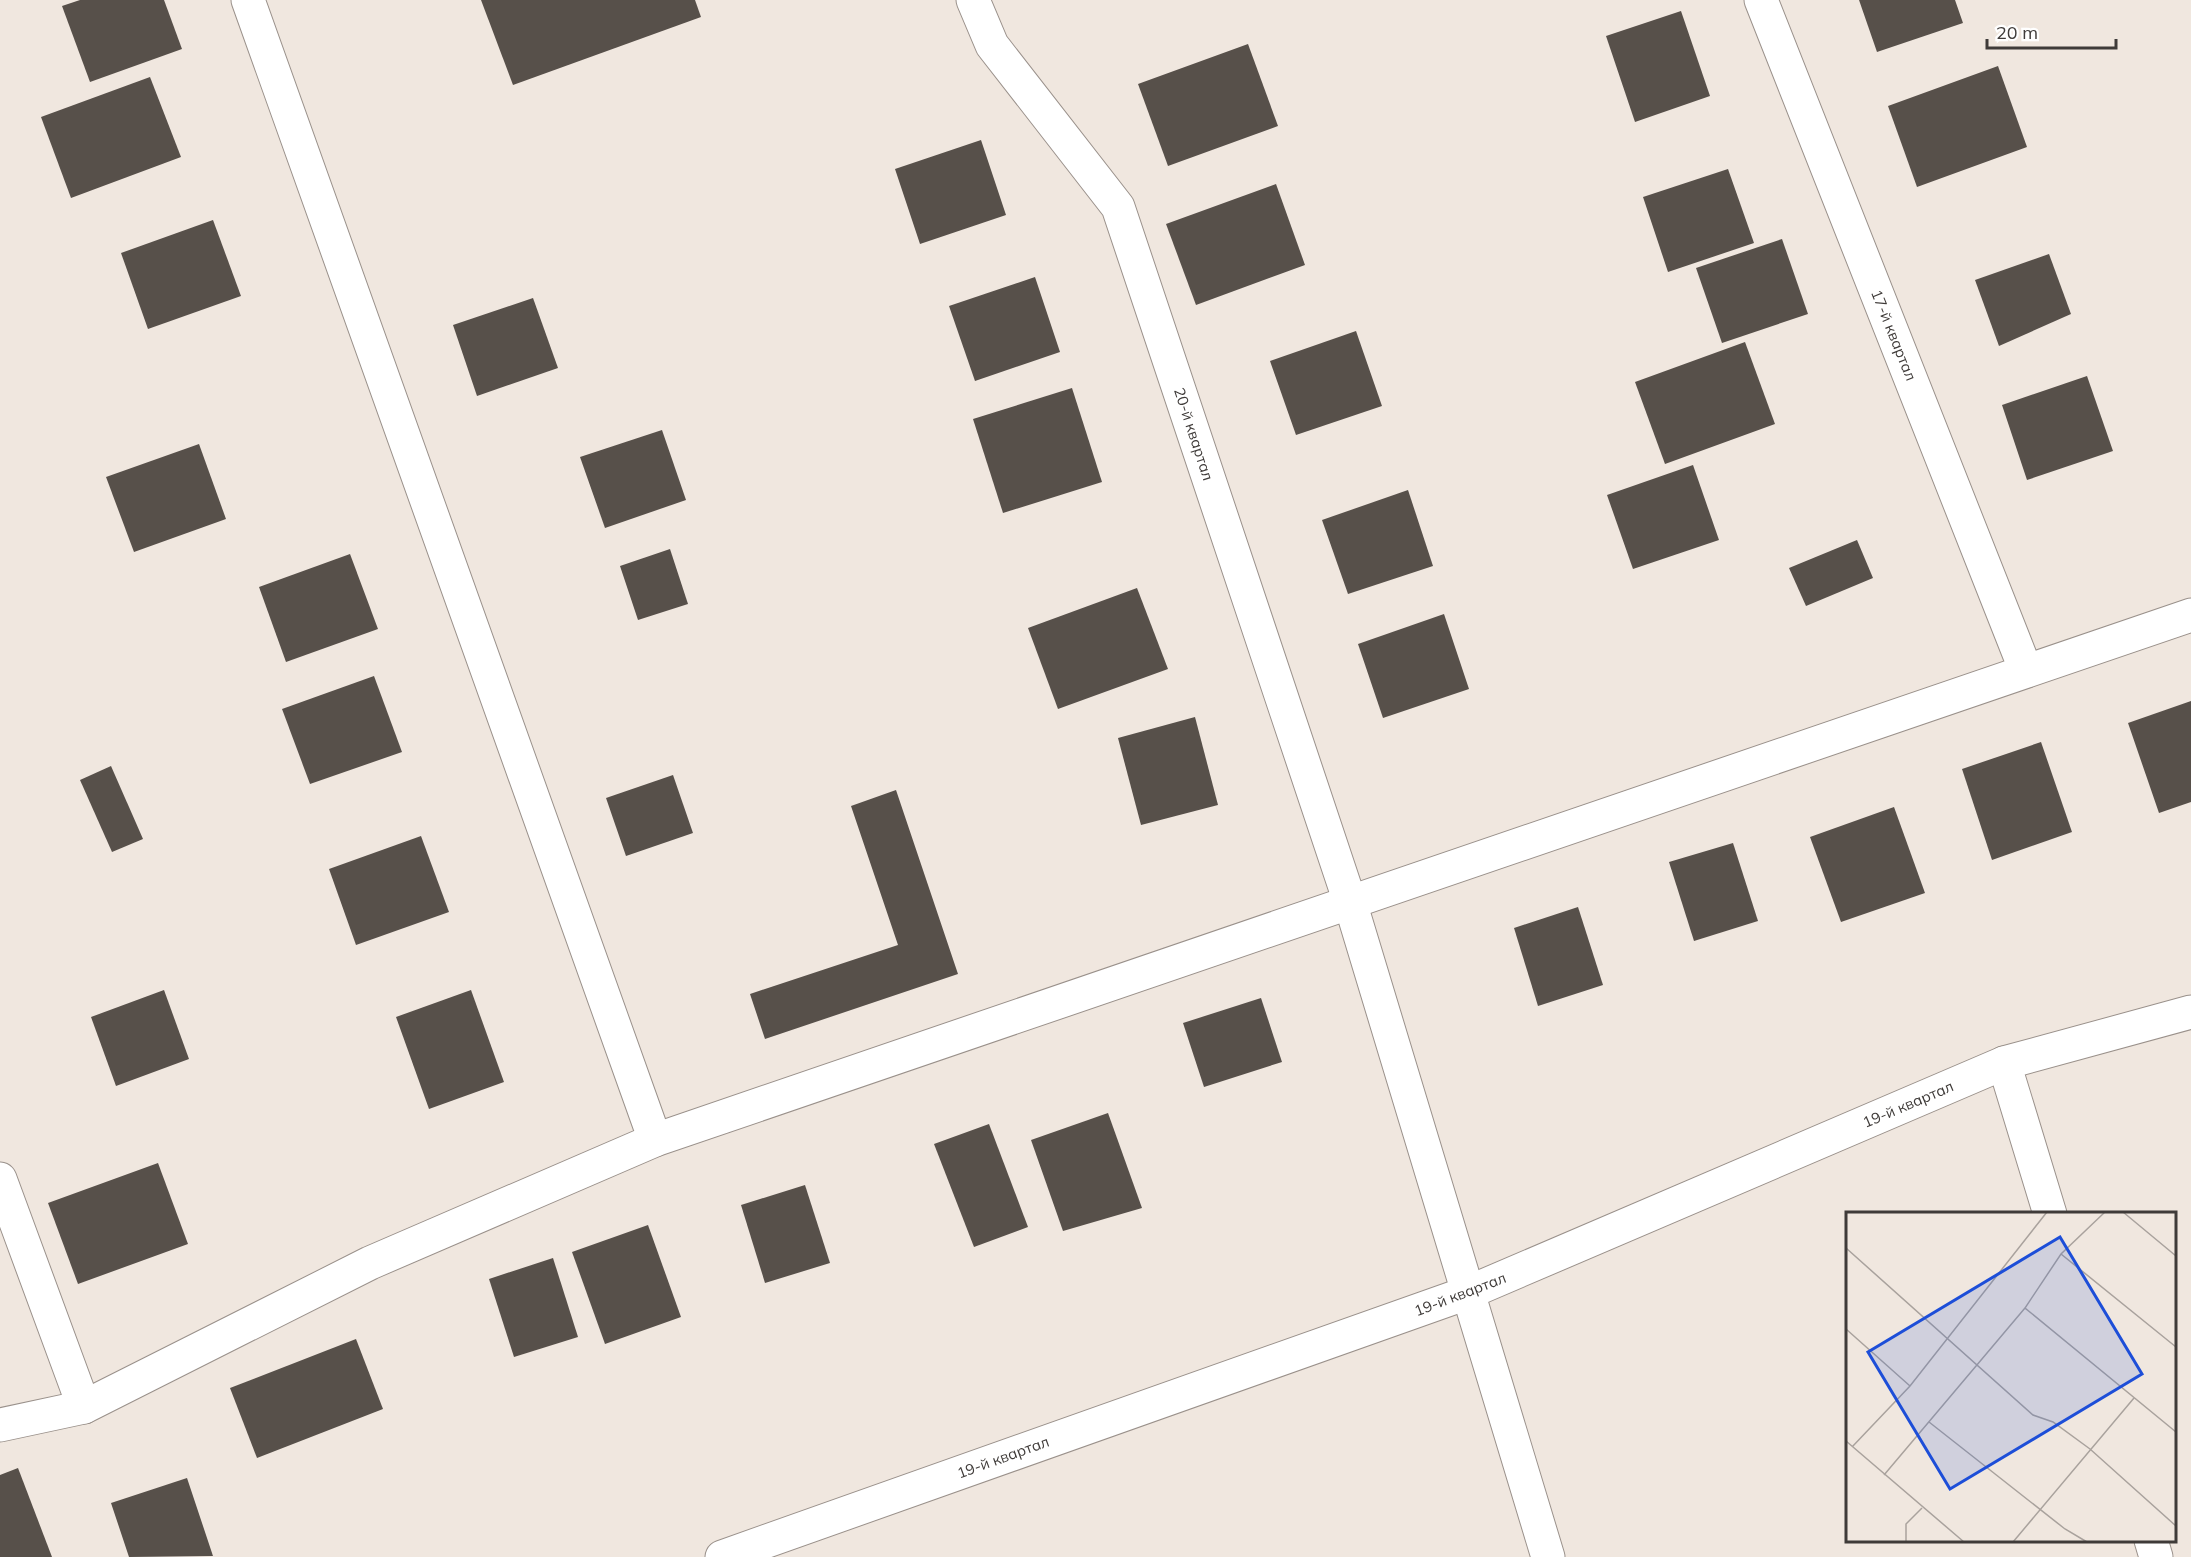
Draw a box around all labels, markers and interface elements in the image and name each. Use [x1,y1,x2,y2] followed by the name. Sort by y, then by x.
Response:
[1987,12,2116,50] scale bar
[1996,21,2038,44] text: 20 m
[1867,287,1921,383] street label: 17-й квартал
[1170,385,1218,483] street label: 20-й квартал
[1860,1076,1956,1132] street label: 19-й квартал
[1846,1212,2176,1542] inset map
[1411,1268,1509,1320] street label: 19-й квартал
[954,1432,1052,1482] street label: 19-й квартал

